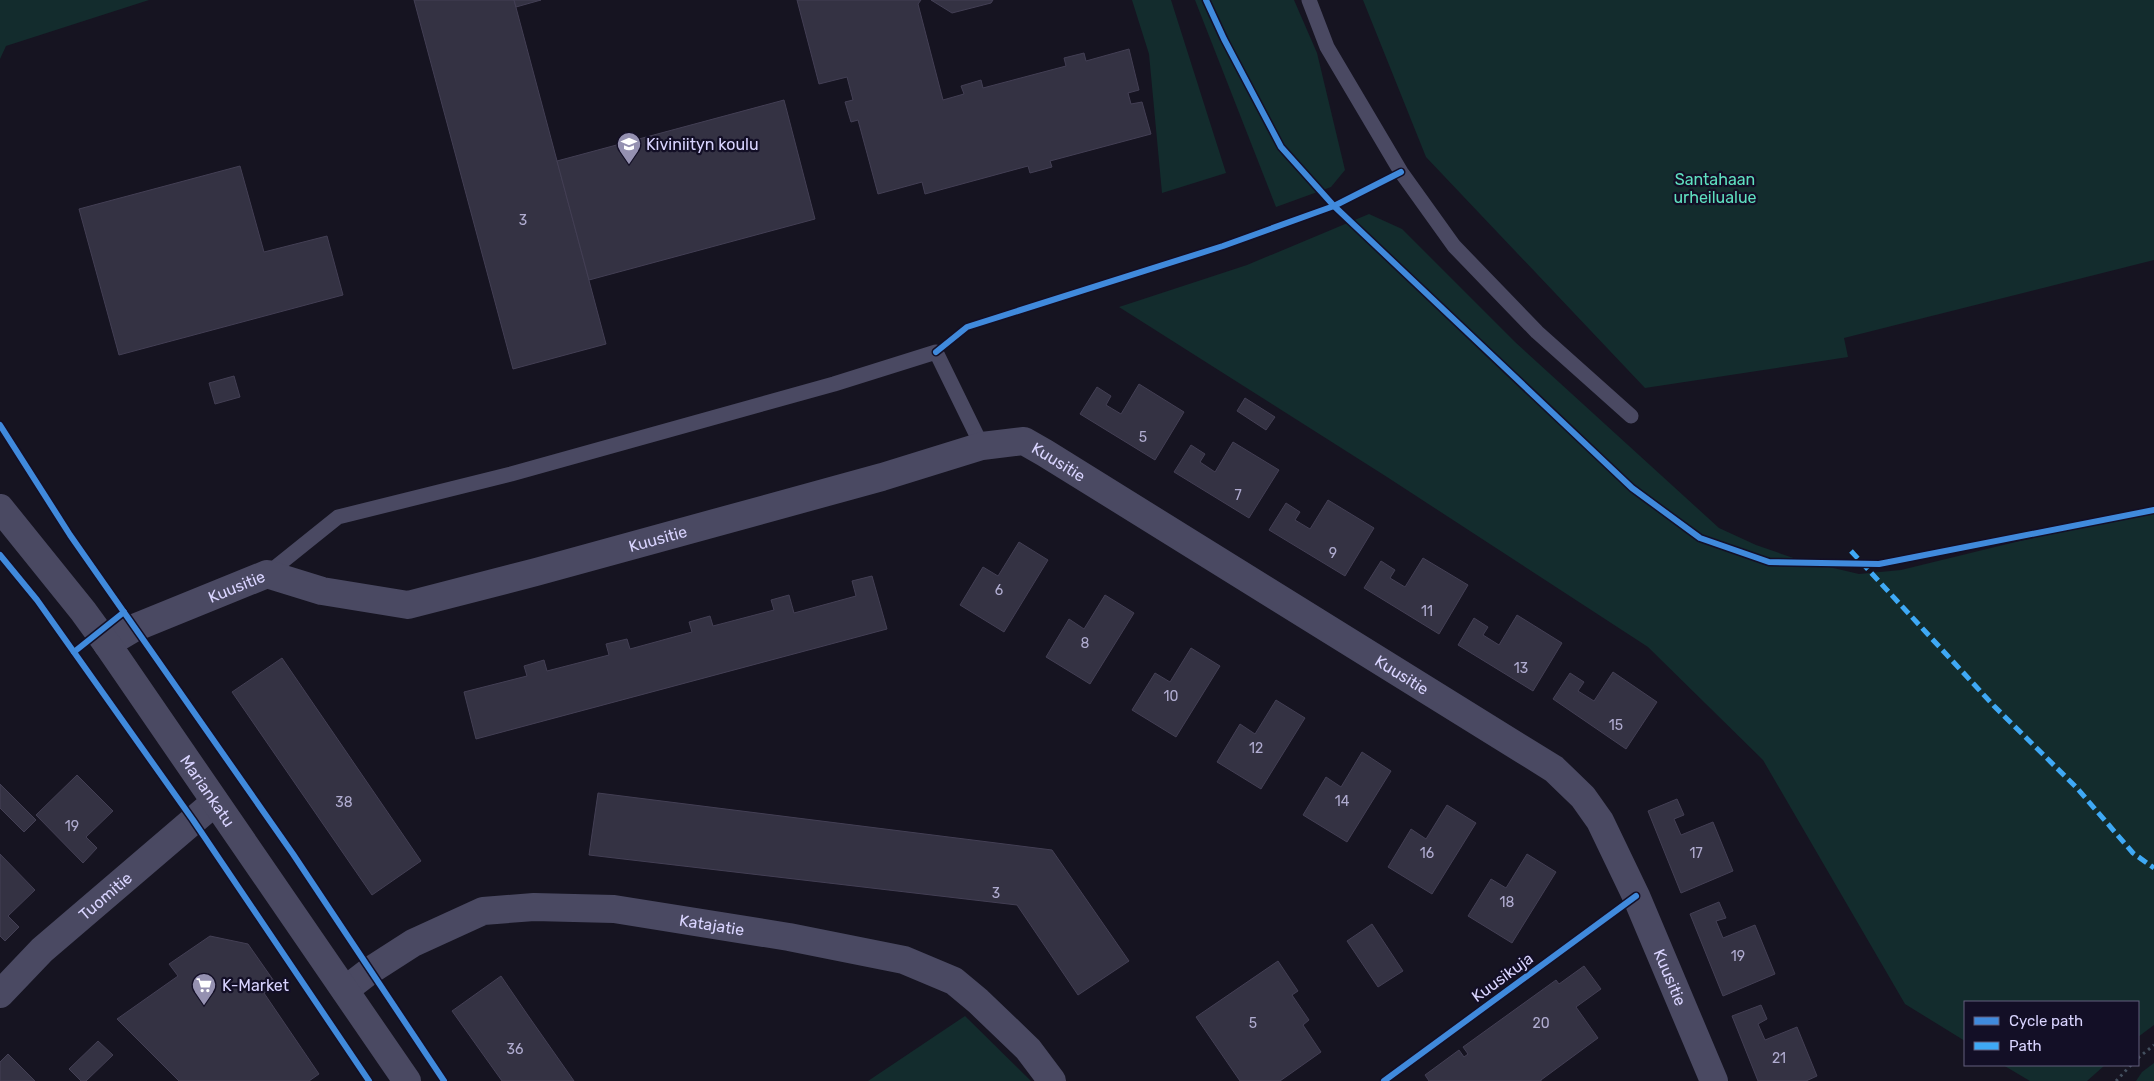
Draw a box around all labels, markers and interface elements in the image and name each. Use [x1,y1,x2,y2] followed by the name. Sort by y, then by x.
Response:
[616,131,642,165] school or university icon: Kiviniityn koulu
[646,135,759,154] place label: Kiviniityn koulu
[1673,170,1757,207] park label: Santahaan urheilualue
[519,212,527,229] house number: 3
[1139,429,1147,446] house number: 5
[1028,438,1089,486] street label: Kuusitie
[1234,487,1242,504] house number: 7
[627,522,689,556] street label: Kuusitie
[1329,545,1337,562] house number: 9
[205,567,268,607] street label: Kuusitie
[995,582,1003,599] house number: 6
[1421,603,1433,620] house number: 11
[1081,635,1090,652] house number: 8
[1371,651,1432,699] street label: Kuusitie
[1514,660,1528,677] house number: 13
[1164,688,1179,705] house number: 10
[1609,717,1623,734] house number: 15
[1249,740,1263,757] house number: 12
[176,751,239,830] street label: Mariankatu
[1335,793,1350,810] house number: 14
[335,794,353,811] house number: 38
[65,818,79,835] house number: 19
[1420,845,1434,862] house number: 16
[1689,845,1703,862] house number: 17
[75,868,136,924] street label: Tuomitie
[992,885,1000,902] house number: 3
[1500,894,1515,911] house number: 18
[678,911,746,940] street label: Katajatie
[1649,946,1690,1009] street label: Kuusitie
[1731,948,1745,965] house number: 19
[1468,949,1537,1006] street label: Kuusikuja
[191,972,217,1006] supermarket icon: K-Market
[222,976,289,995] place label: K-Market
[1964,1001,2139,1066] legend
[2009,1012,2083,1030] text: Cycle path
[1249,1015,1257,1032] house number: 5
[1532,1015,1550,1032] house number: 20
[2009,1037,2042,1055] text: Path
[507,1041,523,1058] house number: 36
[1772,1050,1786,1067] house number: 21

